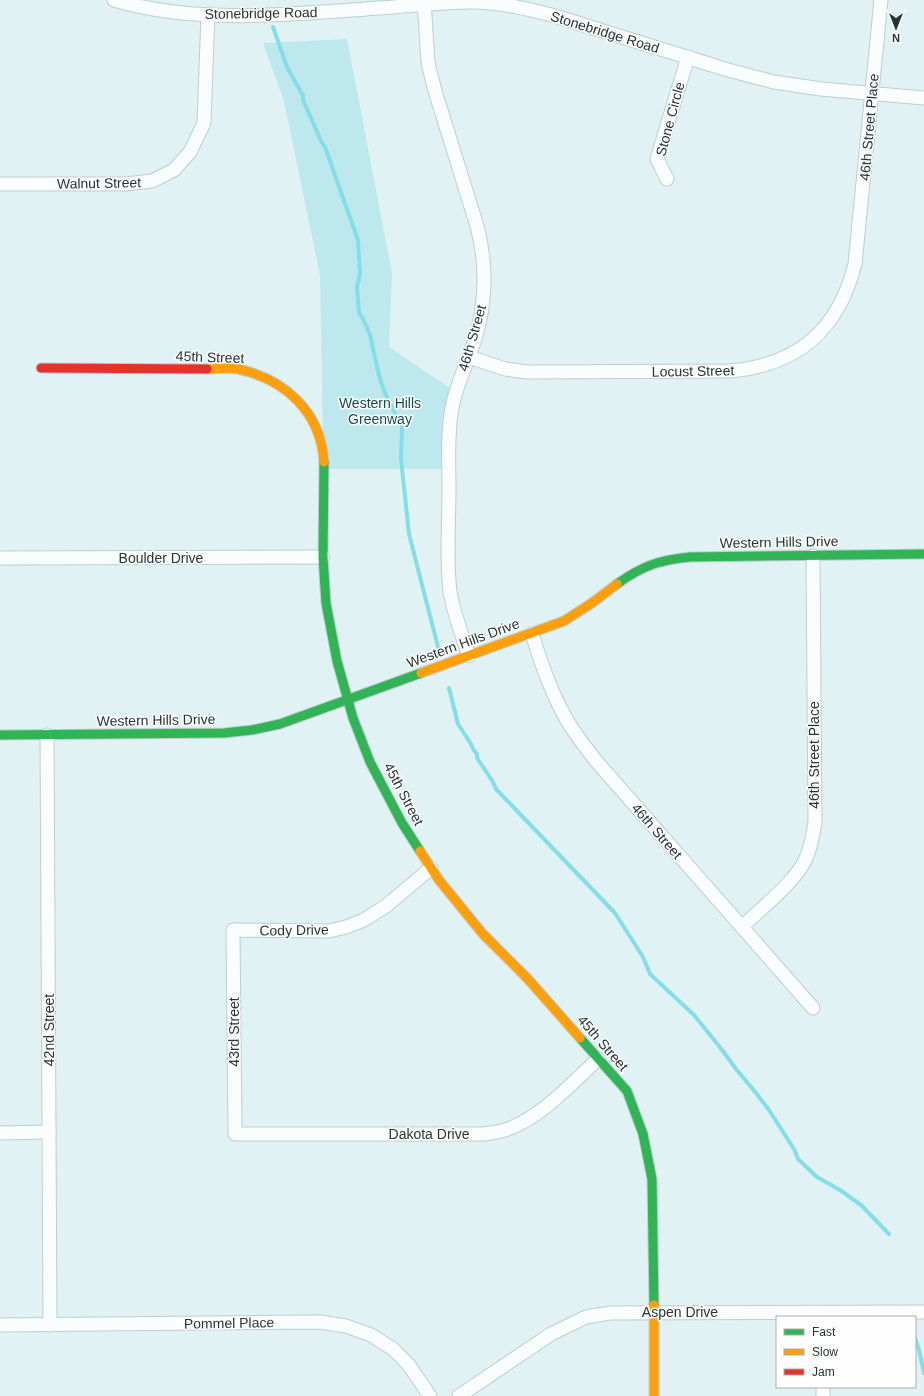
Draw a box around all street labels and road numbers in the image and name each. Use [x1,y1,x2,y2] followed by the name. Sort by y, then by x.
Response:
[204,4,318,22] street label: Stonebridge Road
[549,8,661,56] street label: Stonebridge Road
[856,73,882,181] street label: 46th Street Place
[652,80,688,158] street label: Stone Circle
[57,174,141,192] street label: Walnut Street
[455,303,489,373] street label: 46th Street
[175,348,245,366] street label: 45th Street
[652,362,734,380] street label: Locust Street
[719,533,839,551] street label: Western Hills Drive
[119,550,204,566] street label: Boulder Drive
[404,615,522,671] street label: Western Hills Drive
[806,701,822,809] street label: 46th Street Place
[96,711,216,729] street label: Western Hills Drive
[381,760,427,828] street label: 45th Street
[628,800,686,862] street label: 46th Street
[259,921,329,939] street label: Cody Drive
[41,994,57,1066] street label: 42nd Street
[226,997,242,1067] street label: 43rd Street
[574,1012,632,1074] street label: 45th Street
[389,1126,470,1142] street label: Dakota Drive
[642,1304,718,1320] street label: Aspen Drive
[184,1314,274,1332] street label: Pommel Place

